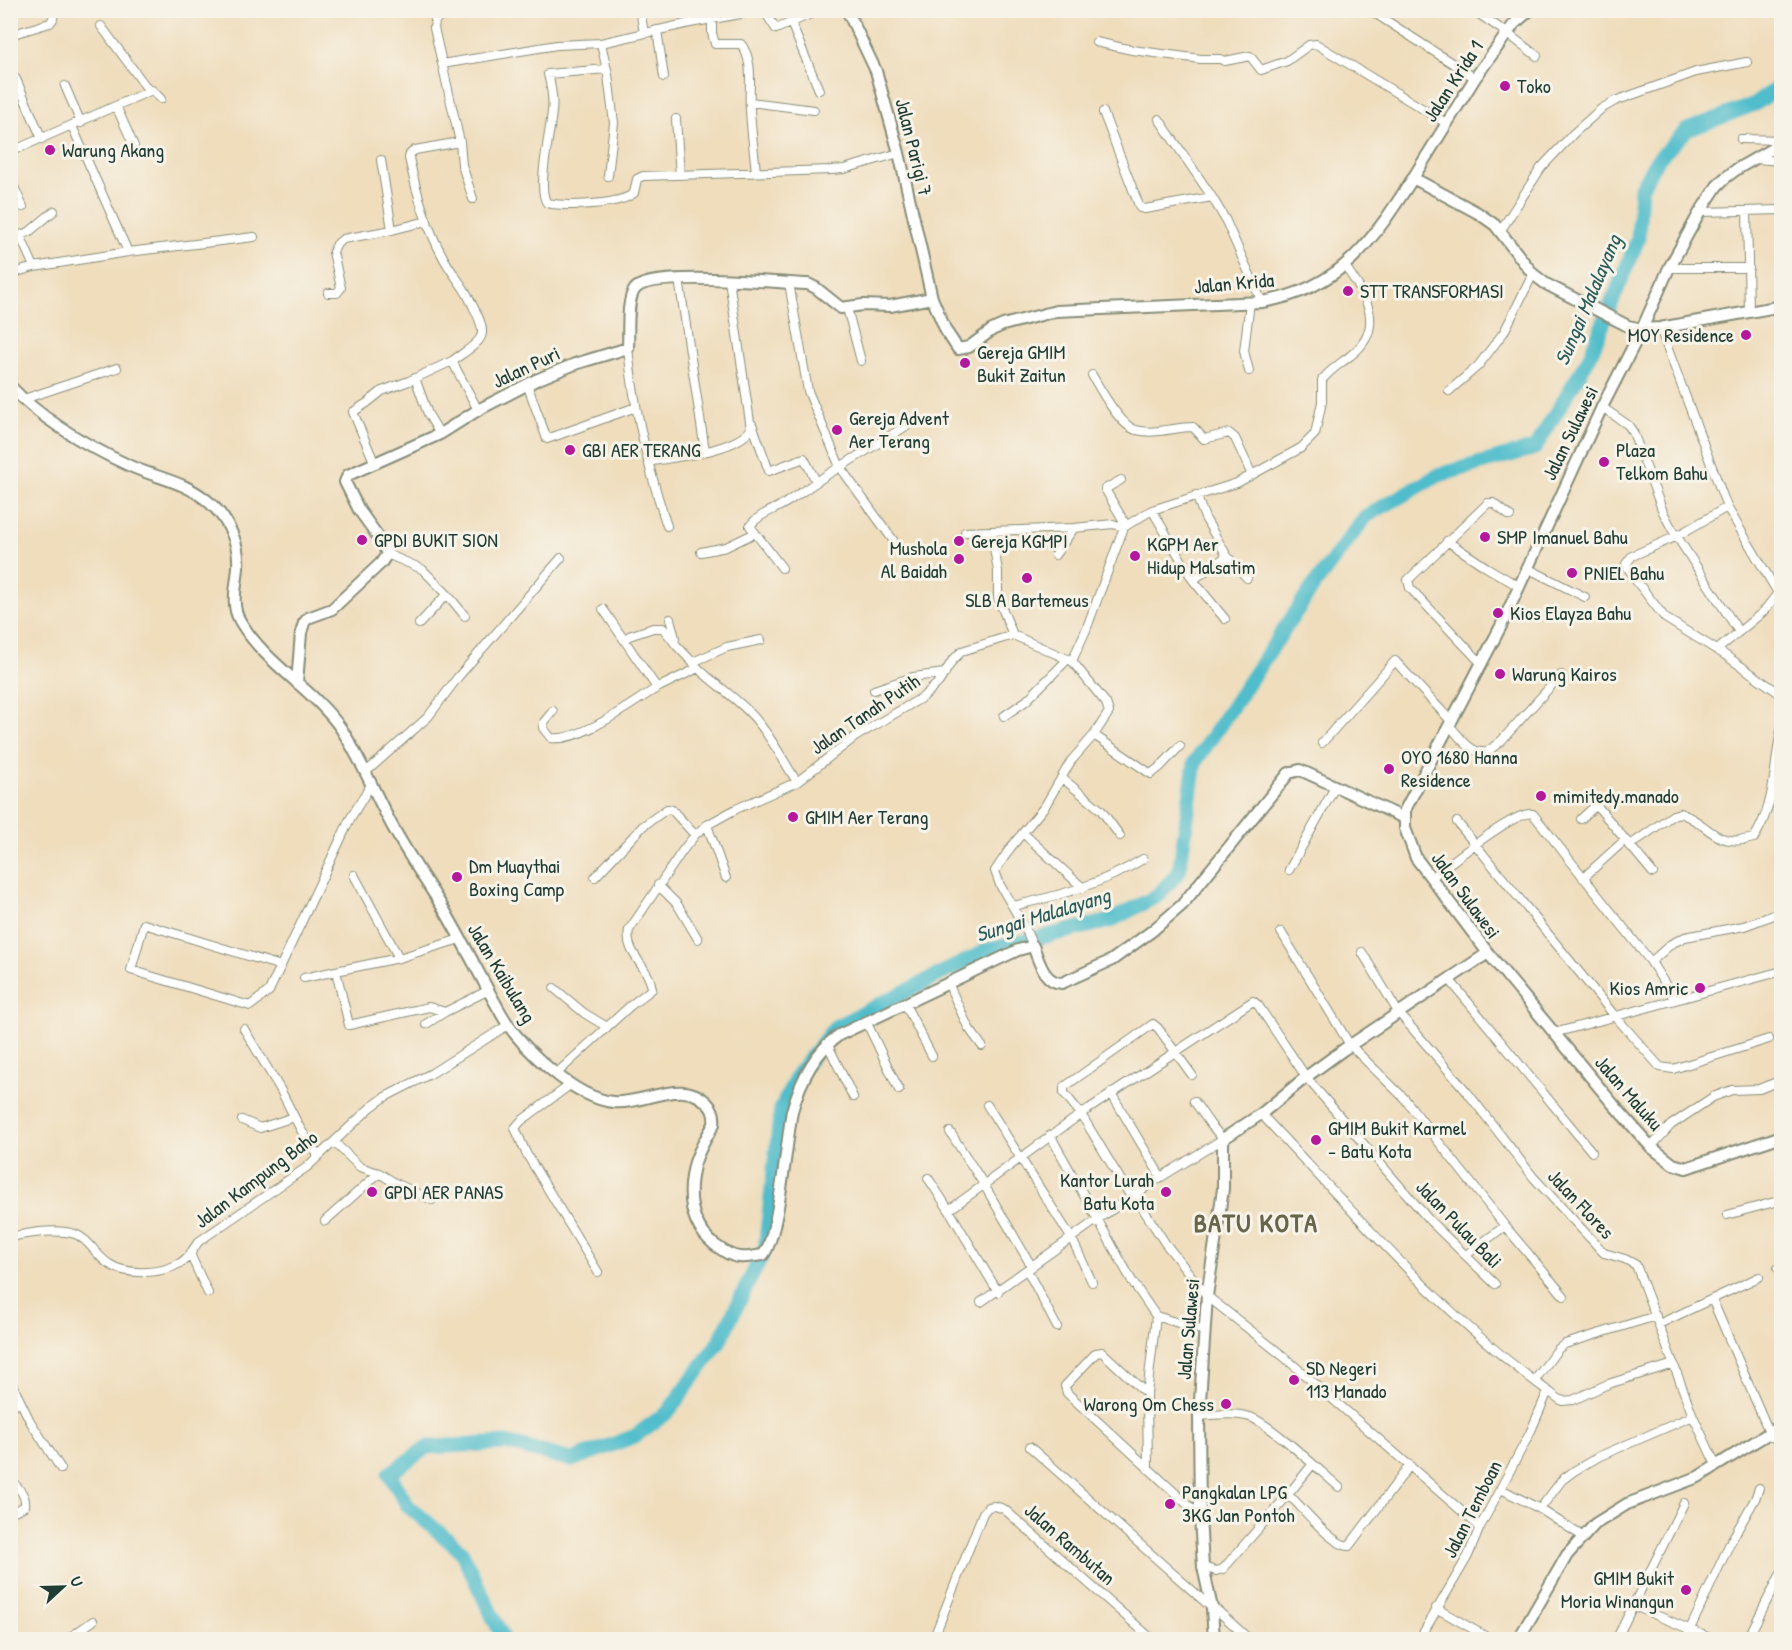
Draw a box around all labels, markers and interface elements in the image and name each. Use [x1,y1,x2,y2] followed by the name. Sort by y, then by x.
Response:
[1416,35,1489,127] street label: Jalan Krida 1
[1517,72,1551,99] place label: Toko
[1498,79,1512,93] marker: Toko
[889,95,940,199] street label: Jalan Parigi 7
[62,136,164,163] place label: Warung Akang
[43,143,57,157] marker: Warung Akang
[1547,229,1629,369] water label: Sungai Malalayang
[1193,266,1275,299] street label: Jalan Krida
[1360,277,1504,304] place label: STT TRANSFORMASI
[1341,284,1355,298] marker: STT TRANSFORMASI
[1628,321,1734,348] place label: MOY Residence
[1739,328,1753,342] marker: MOY Residence
[977,338,1066,388] place label: Gereja GMIM Bukit Zaitun
[488,339,564,394] street label: Jalan Puri
[958,356,972,370] marker: Gereja GMIM Bukit Zaitun
[1535,381,1604,484] street label: Jalan Sulawesi
[849,404,950,454] place label: Gereja Advent Aer Terang
[830,423,844,437] marker: Gereja Advent Aer Terang
[582,436,701,463] place label: GBI AER TERANG
[1616,436,1708,486] place label: Plaza Telkom Bahu
[563,443,577,457] marker: GBI AER TERANG
[1597,455,1611,469] marker: Plaza Telkom Bahu
[1497,523,1628,550] place label: SMP Imanuel Bahu
[374,526,498,553] place label: GPDI BUKIT SION
[971,527,1068,554] place label: Gereja KGMPI
[1147,530,1255,580] place label: KGPM Aer Hidup Malsatim
[1478,530,1492,544] marker: SMP Imanuel Bahu
[355,533,369,547] marker: GPDI BUKIT SION
[881,534,947,584] place label: Mushola Al Baidah
[952,534,966,548] marker: Gereja KGMPI
[1128,549,1142,563] marker: KGPM Aer Hidup Malsatim
[952,552,966,566] marker: Mushola Al Baidah
[1584,559,1664,586] place label: PNIEL Bahu
[1565,566,1579,580] marker: PNIEL Bahu
[1020,571,1034,585] marker: SLB A Bartemeus
[965,586,1089,613] place label: SLB A Bartemeus
[1510,599,1631,626] place label: Kios Elayza Bahu
[1491,606,1505,620] marker: Kios Elayza Bahu
[1512,660,1617,687] place label: Warung Kairos
[805,667,925,760] street label: Jalan Tanah Putih
[1493,667,1507,681] marker: Warung Kairos
[1401,743,1517,793] place label: OYO 1680 Hanna Residence
[1382,762,1396,776] marker: OYO 1680 Hanna Residence
[1553,782,1679,809] place label: mimitedy.manado
[1534,789,1548,803] marker: mimitedy.manado
[805,803,929,830] place label: GMIM Aer Terang
[786,810,800,824] marker: GMIM Aer Terang
[1426,846,1507,944] street label: Jalan Sulawesi
[469,852,565,902] place label: Dm Muaythai Boxing Camp
[450,870,464,884] marker: Dm Muaythai Boxing Camp
[972,880,1115,949] water label: Sungai Malalayang
[462,918,543,1028] street label: Jalan Kaibulang
[1609,974,1688,1001] place label: Kios Amric
[1693,981,1707,995] marker: Kios Amric
[1589,1049,1670,1136] street label: Jalan Maluku
[1328,1114,1467,1164] place label: GMIM Bukit Karmel - Batu Kota
[189,1123,323,1234] street label: Jalan Kampung Baho
[1309,1133,1323,1147] marker: GMIM Bukit Karmel - Batu Kota
[1542,1163,1621,1245] street label: Jalan Flores
[1060,1166,1154,1216] place label: Kantor Lurah Batu Kota
[1410,1174,1508,1274] street label: Jalan Pulau Bali
[384,1178,503,1205] place label: GPDI AER PANAS
[365,1185,379,1199] marker: GPDI AER PANAS
[1159,1185,1173,1199] marker: Kantor Lurah Batu Kota
[1194,1205,1318,1240] district label: BATU KOTA
[1170,1277,1205,1381] street label: Jalan Sulawesi
[1306,1354,1387,1404] place label: SD Negeri 113 Manado
[1287,1373,1301,1387] marker: SD Negeri 113 Manado
[1084,1390,1214,1417] place label: Warong Om Chess
[1219,1397,1233,1411] marker: Warong Om Chess
[1435,1455,1508,1562] street label: Jalan Temboan
[1182,1478,1295,1528] place label: Pangkalan LPG 3KG Jan Pontoh
[1019,1497,1122,1591] street label: Jalan Rambutan
[1163,1497,1177,1511] marker: Pangkalan LPG 3KG Jan Pontoh
[33,1557,93,1617] north arrow
[1561,1564,1675,1614] place label: GMIM Bukit Moria Winangun
[65,1573,89,1590] text: U
[1679,1583,1693,1597] marker: GMIM Bukit Moria Winangun

